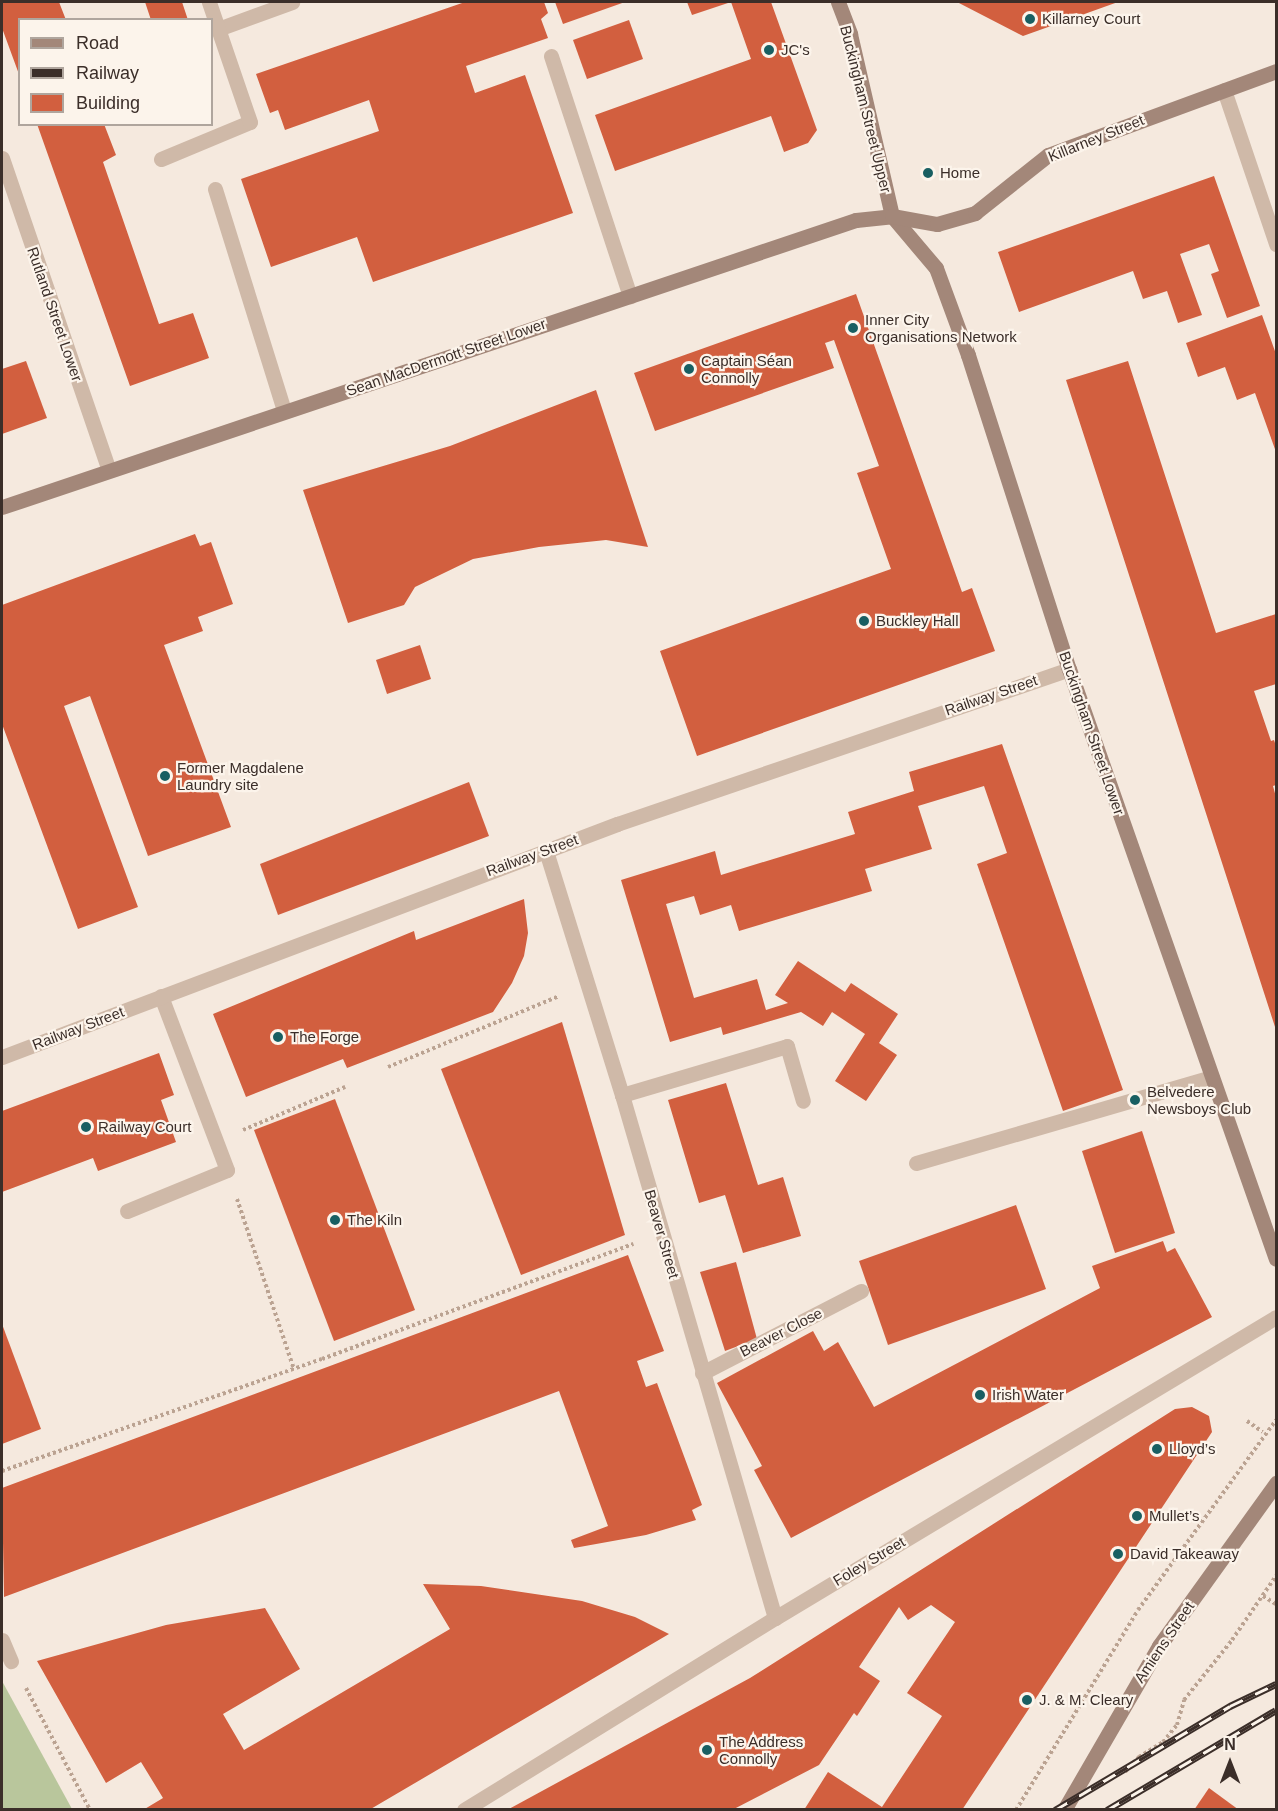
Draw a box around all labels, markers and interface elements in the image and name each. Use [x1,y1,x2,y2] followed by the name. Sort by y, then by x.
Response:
[1042,10,1140,28] place label: Killarney Court
[1023,12,1037,26] marker: Killarney Court
[18,18,213,126] legend
[836,23,896,195] street label: Buckingham Street Upper
[76,33,119,53] text: Road
[781,41,810,59] place label: JC's
[762,43,776,57] marker: JC's
[76,63,139,83] text: Railway
[76,93,140,113] text: Building
[1045,111,1147,165] street label: Killarney Street
[940,164,980,182] place label: Home
[921,166,935,180] marker: Home
[24,244,86,384] street label: Rutland Street Lower
[865,310,1017,345] place label: Inner City Organisations Network
[344,314,548,400] street label: Sean MacDermott Street Lower
[846,321,860,335] marker: Inner City Organisations Network
[701,351,792,386] place label: Captain Séan Connolly
[682,362,696,376] marker: Captain Séan Connolly
[876,612,959,630] place label: Buckley Hall
[857,614,871,628] marker: Buckley Hall
[1056,649,1128,817] street label: Buckingham Street Lower
[942,671,1040,719] street label: Railway Street
[177,758,304,793] place label: Former Magdalene Laundry site
[158,769,172,783] marker: Former Magdalene Laundry site
[483,830,581,880] street label: Railway Street
[30,1002,126,1054] street label: Railway Street
[290,1028,359,1046] place label: The Forge
[271,1030,285,1044] marker: The Forge
[1147,1082,1251,1117] place label: Belvedere Newsboys Club
[1128,1093,1142,1107] marker: Belvedere Newsboys Club
[98,1118,191,1136] place label: Railway Court
[79,1120,93,1134] marker: Railway Court
[641,1187,683,1281] street label: Beaver Street
[347,1211,402,1229] place label: The Kiln
[328,1213,342,1227] marker: The Kiln
[737,1304,825,1360] street label: Beaver Close
[992,1386,1064,1404] place label: Irish Water
[973,1388,987,1402] marker: Irish Water
[1169,1440,1215,1458] place label: Lloyd’s
[1150,1442,1164,1456] marker: Lloyd’s
[1149,1507,1200,1525] place label: Mullet’s
[1130,1509,1144,1523] marker: Mullet’s
[830,1532,908,1590] street label: Foley Street
[1130,1545,1239,1563] place label: David Takeaway
[1111,1547,1125,1561] marker: David Takeaway
[1130,1598,1198,1686] street label: Amiens Street
[1039,1691,1133,1709] place label: J. & M. Cleary
[1020,1693,1034,1707] marker: J. & M. Cleary
[719,1732,804,1767] place label: The Address Connolly
[1200,1733,1260,1793] north arrow
[1224,1736,1236,1753] text: N
[700,1743,714,1757] marker: The Address Connolly

